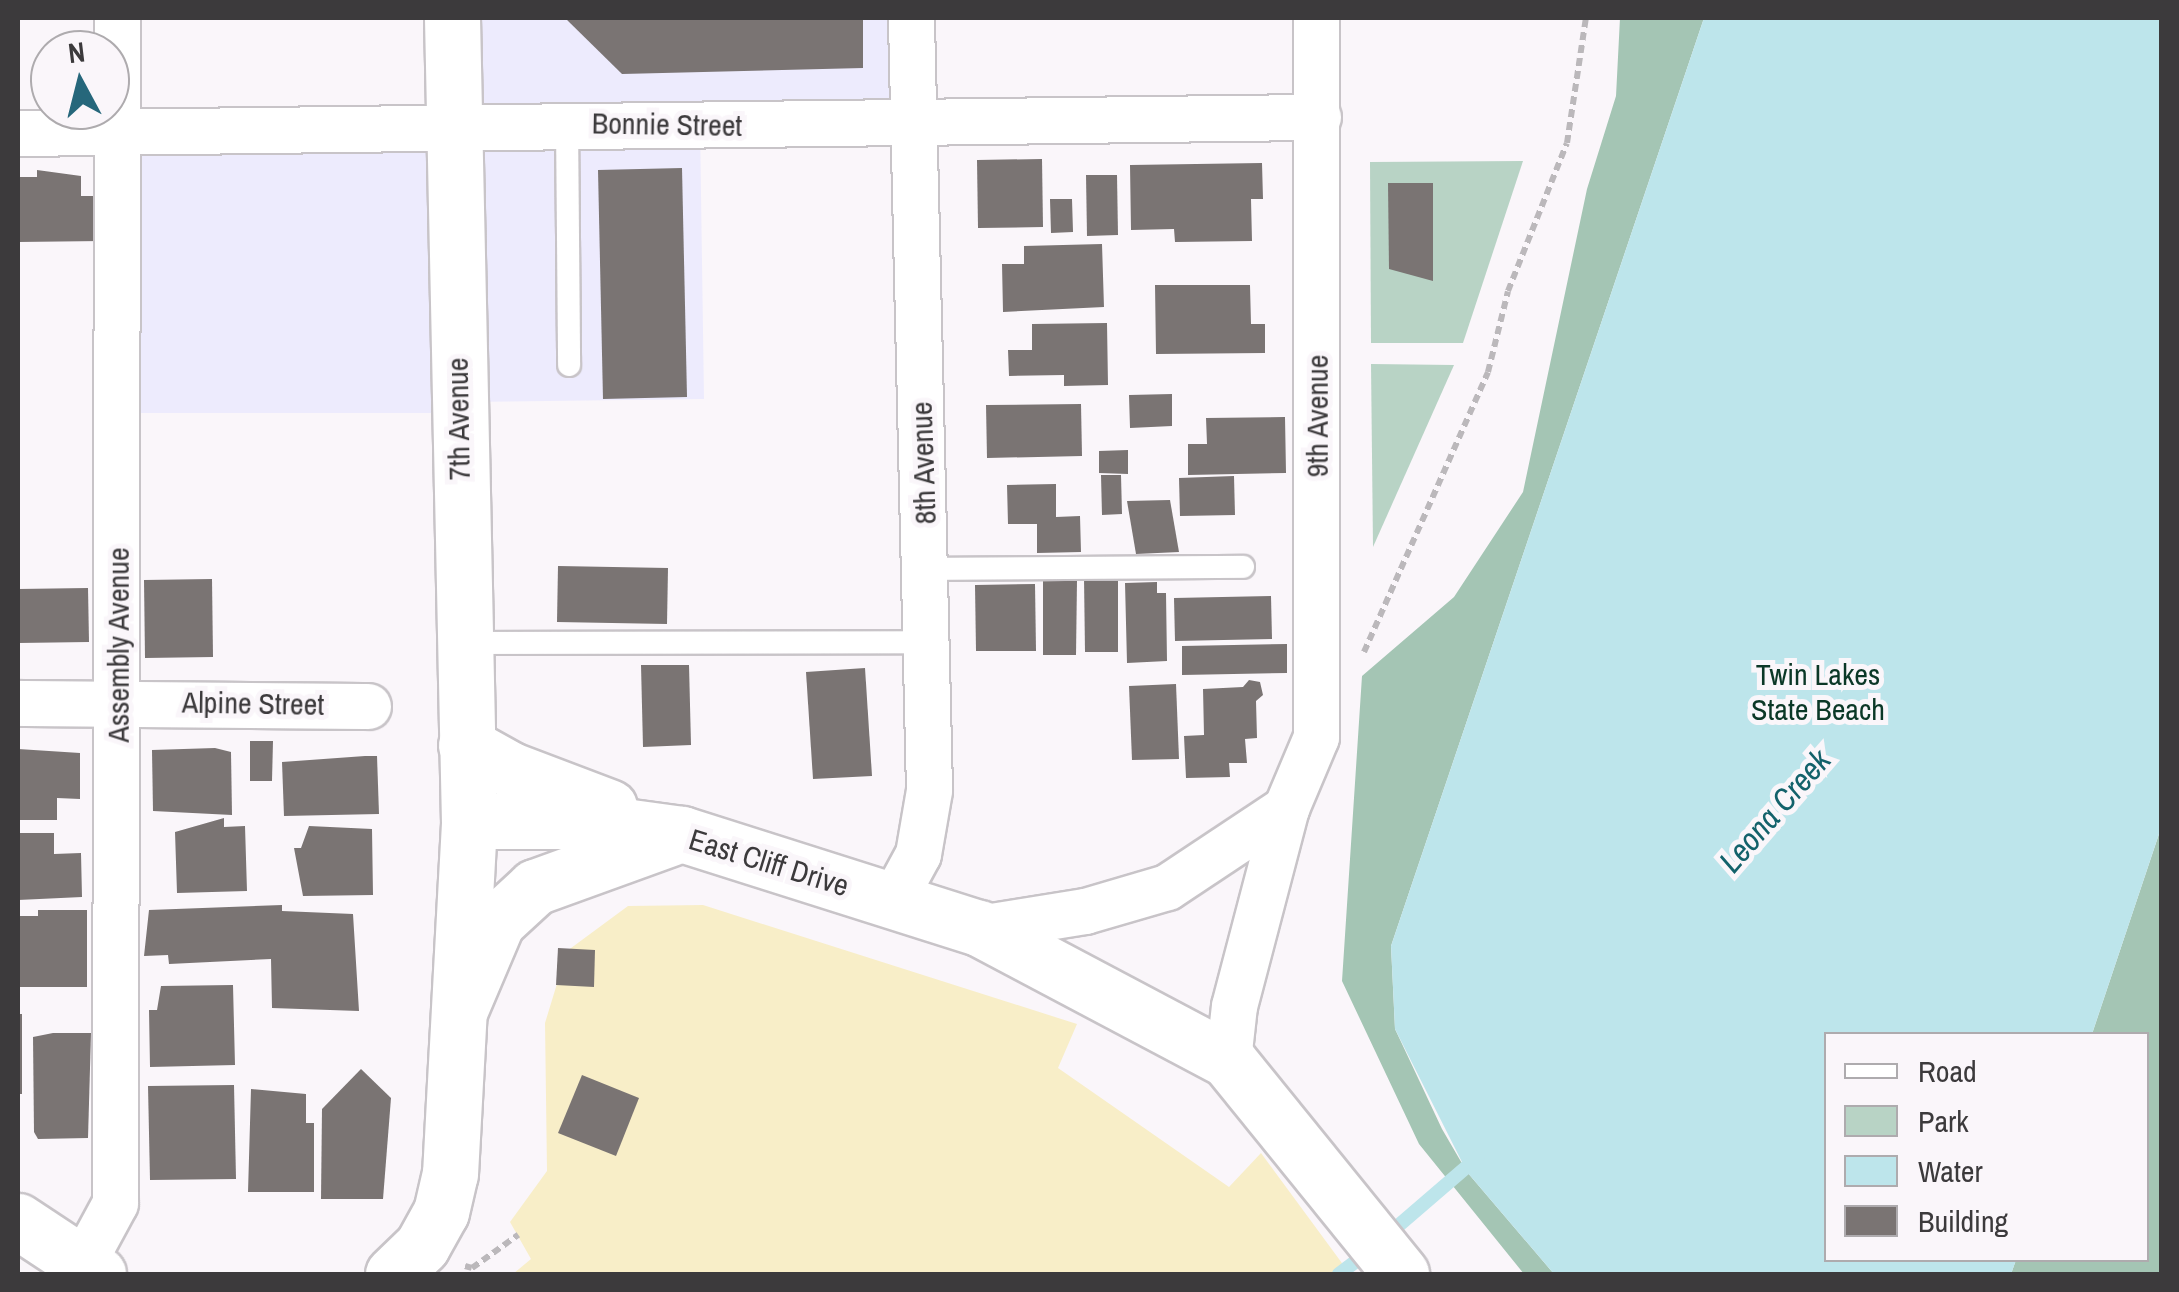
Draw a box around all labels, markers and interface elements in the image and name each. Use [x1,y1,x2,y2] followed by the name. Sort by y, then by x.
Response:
[30,30,130,130] north arrow
[66,32,87,72] text: N
[591,105,743,143] street label: Bonnie Street
[1299,354,1335,478] street label: 9th Avenue
[439,357,477,481] street label: 7th Avenue
[903,400,943,526] street label: 8th Avenue
[100,547,136,743] street label: Assembly Avenue
[1751,656,1885,726] park label: Twin Lakes State Beach
[182,684,324,722] street label: Alpine Street
[1711,742,1839,880] water label: Leona Creek
[685,821,853,903] street label: East Cliff Drive
[1824,1032,2149,1262] legend
[1918,1051,1977,1091] text: Road
[1918,1101,1969,1141] text: Park
[1918,1151,1983,1191] text: Water
[1918,1201,2008,1241] text: Building

